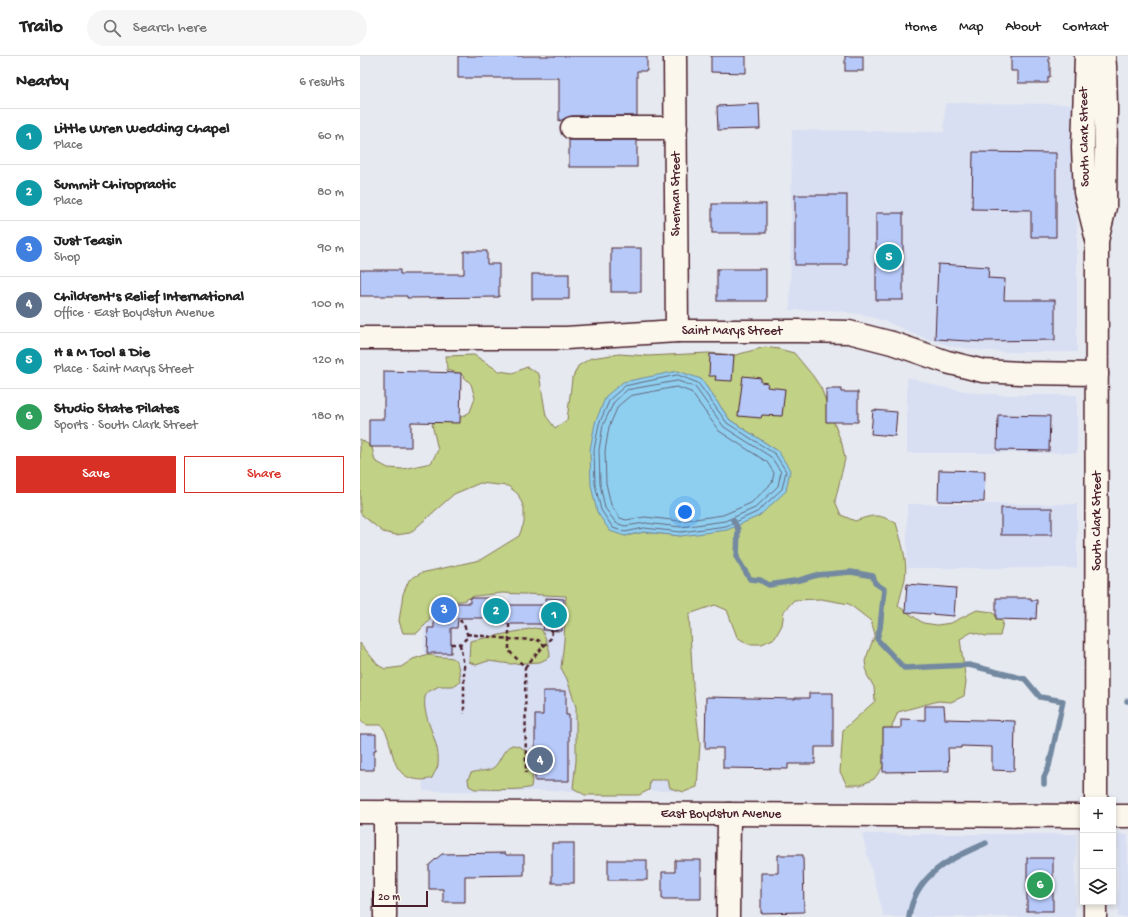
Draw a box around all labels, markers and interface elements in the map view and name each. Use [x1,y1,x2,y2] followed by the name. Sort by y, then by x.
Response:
[87,10,367,46] search box
[20,16,63,39] text: Trailo
[101,17,123,39] icon: search
[133,19,207,37] text: Search here
[905,19,937,36] text: Home
[959,19,983,36] text: Map
[1005,19,1041,36] text: About
[1063,19,1108,36] text: Contact
[16,72,69,92] text: Nearby
[299,75,344,90] text: 6 results
[1077,85,1093,187] street label: South Clark Street
[54,120,230,138] text: Little Wren Wedding Chapel
[26,129,32,144] text: 1
[318,129,344,144] text: 60 m
[54,138,82,153] text: Place
[669,150,684,236] street label: Sherman Street
[54,176,175,194] text: Summit Chiropractic
[26,185,32,200] text: 2
[317,185,344,200] text: 80 m
[54,194,82,209] text: Place
[54,232,122,250] text: Just Teasin
[26,241,32,256] text: 3
[318,241,344,256] text: 90 m
[876,242,902,272] pin: 5
[54,250,80,265] text: Shop
[54,288,244,306] text: Childrent's Relief International
[26,297,32,312] text: 4
[312,297,344,312] text: 100 m
[54,306,214,321] text: Office · East Boydstun Avenue
[682,324,784,339] street label: Saint Marys Street
[54,344,150,362] text: H & M Tool & Die
[26,353,32,368] text: 5
[313,353,344,368] text: 120 m
[54,362,193,377] text: Place · Saint Marys Street
[54,400,179,418] text: Studio State Pilates
[26,409,32,424] text: 6
[312,409,344,424] text: 180 m
[54,418,198,433] text: Sports · South Clark Street
[16,456,176,493] button: Save
[184,456,344,493] button: Share
[1090,470,1105,571] street label: South Clark Street
[675,502,695,522] your location
[431,595,457,625] pin: 3
[483,596,509,626] pin: 2
[541,600,567,630] pin: 1
[527,745,553,775] pin: 4
[1080,797,1116,905] map controls
[1080,797,1116,833] button: +
[661,807,782,822] street label: East Boydstun Avenue
[1080,833,1116,869] button: −
[1080,869,1116,905] button: layers
[1027,870,1053,900] pin: 6
[372,889,428,908] scale bar
[378,892,400,904] text: 20 m

